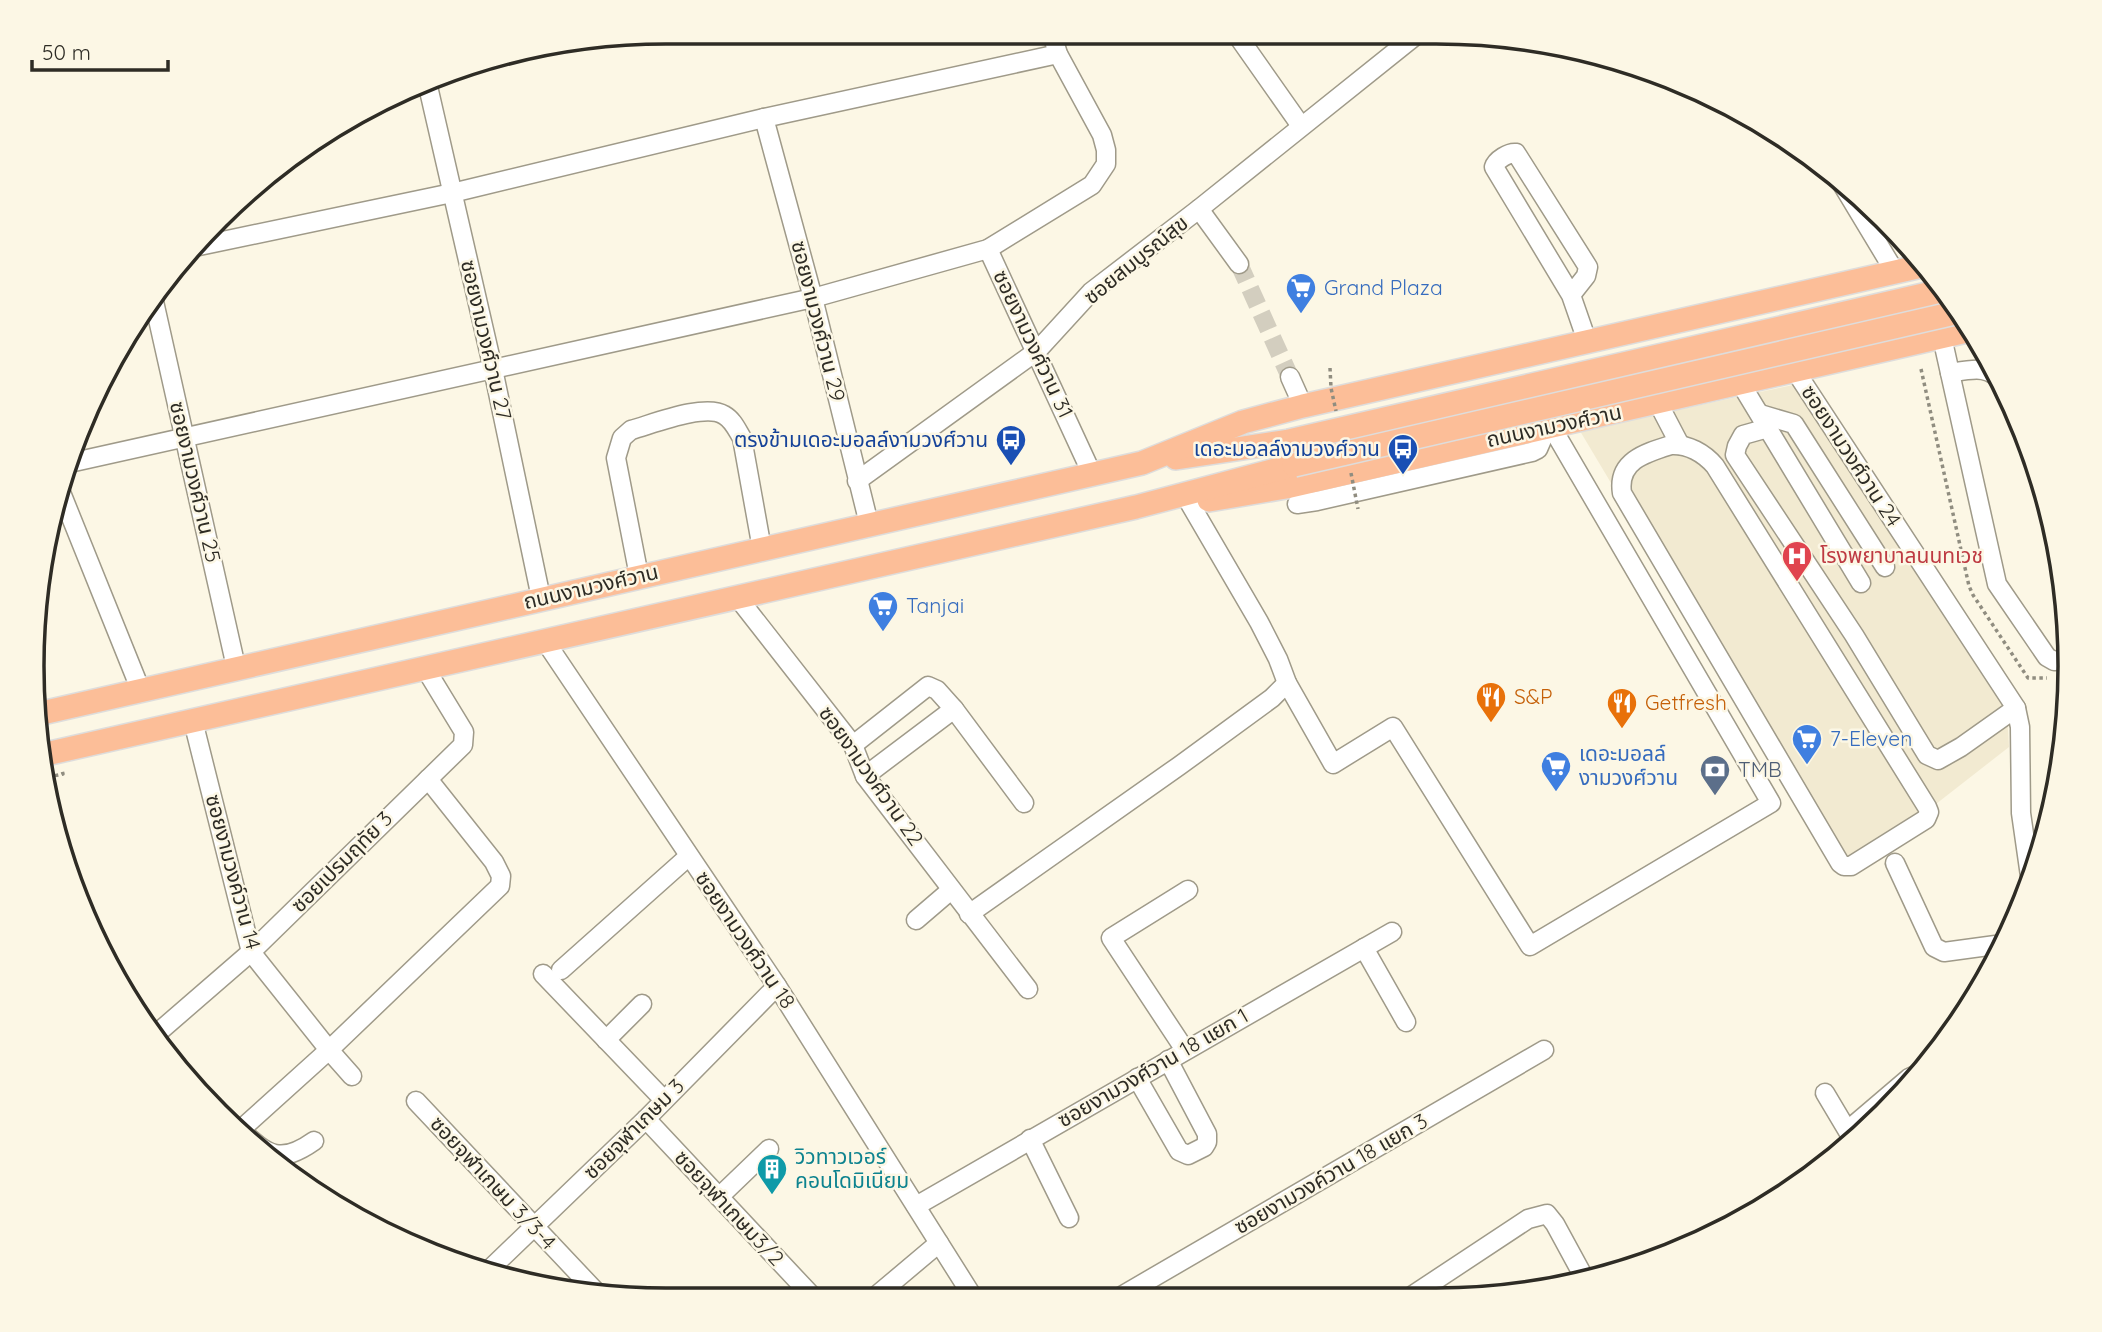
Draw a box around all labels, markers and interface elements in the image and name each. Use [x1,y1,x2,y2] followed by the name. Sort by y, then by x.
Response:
[32,28,168,72] scale bar
[42,39,91,65] text: 50 m
[1078,209,1193,310] street label: ซอยสมบูรณ์สุข
[786,238,851,404] street label: ซอยงามวงศ์วาน 29
[456,257,518,422] street label: ซอยงามวงศ์วาน 27
[988,266,1079,422] street label: ซอยงามวงศ์วาน 31
[1284,271,1318,315] supermarket icon: Grand Plaza
[1324,274,1443,300] place label: Grand Plaza
[1796,380,1907,531] street label: ซอยงามวงศ์วาน 24
[1484,398,1624,452] street label: ถนนงามวงศ์วาน
[165,399,227,565] street label: ซอยงามวงศ์วาน 25
[994,423,1028,467] bus stop icon: ตรงข้ามเดอะมอลล์งามวงศ์วาน
[734,426,988,452] place label: ตรงข้ามเดอะมอลล์งามวงศ์วาน
[1386,432,1420,476] bus stop icon: เดอะมอลล์งามวงศ์วาน
[1194,435,1380,461] place label: เดอะมอลล์งามวงศ์วาน
[1780,539,1814,583] hospital icon: โรงพยาบาลนนทเวช
[1820,542,1983,568] place label: โรงพยาบาลนนทเวช
[521,558,661,614] street label: ถนนงามวงศ์วาน
[866,589,900,633] supermarket icon: Tanjai
[906,592,964,618] place label: Tanjai
[1474,680,1508,724] restaurant icon: S&P
[1514,683,1553,709] place label: S&P
[1605,686,1639,730] restaurant icon: Getfresh
[1645,689,1727,715] place label: Getfresh
[814,701,930,850] street label: ซอยงามวงศ์วาน 22
[1790,722,1824,766] supermarket icon: 7-Eleven
[1830,725,1912,751] place label: 7-Eleven
[1579,740,1678,790] place label: เดอะมอลล์ งามวงศ์วาน
[1539,749,1573,793] supermarket icon: เดอะมอลล์ งามวงศ์วาน
[1698,753,1732,797] bank icon: TMB
[1738,756,1782,782] place label: TMB
[201,791,267,952] street label: ซอยงามวงค์วาน 14
[285,805,397,917] street label: ซอยเปรมฤทัย 3
[690,866,801,1013] street label: ซอยงามวงศ์วาน 18
[1053,1002,1252,1132] street label: ซอยงามวงศ์วาน 18 แยก 1
[578,1073,690,1185] street label: ซอยจุฬาเกษม 3
[1229,1107,1432,1239] street label: ซอยงามวงค์วาน 18 แยก 3
[424,1110,562,1255] street label: ซอยจุฬาเกษม 3/3-4
[795,1143,909,1193] place label: วิวทาวเวอร์ คอนโดมิเนียม
[669,1144,790,1271] street label: ซอยจุฬาเกษม3/2
[755,1152,789,1196] building icon: วิวทาวเวอร์ คอนโดมิเนียม

